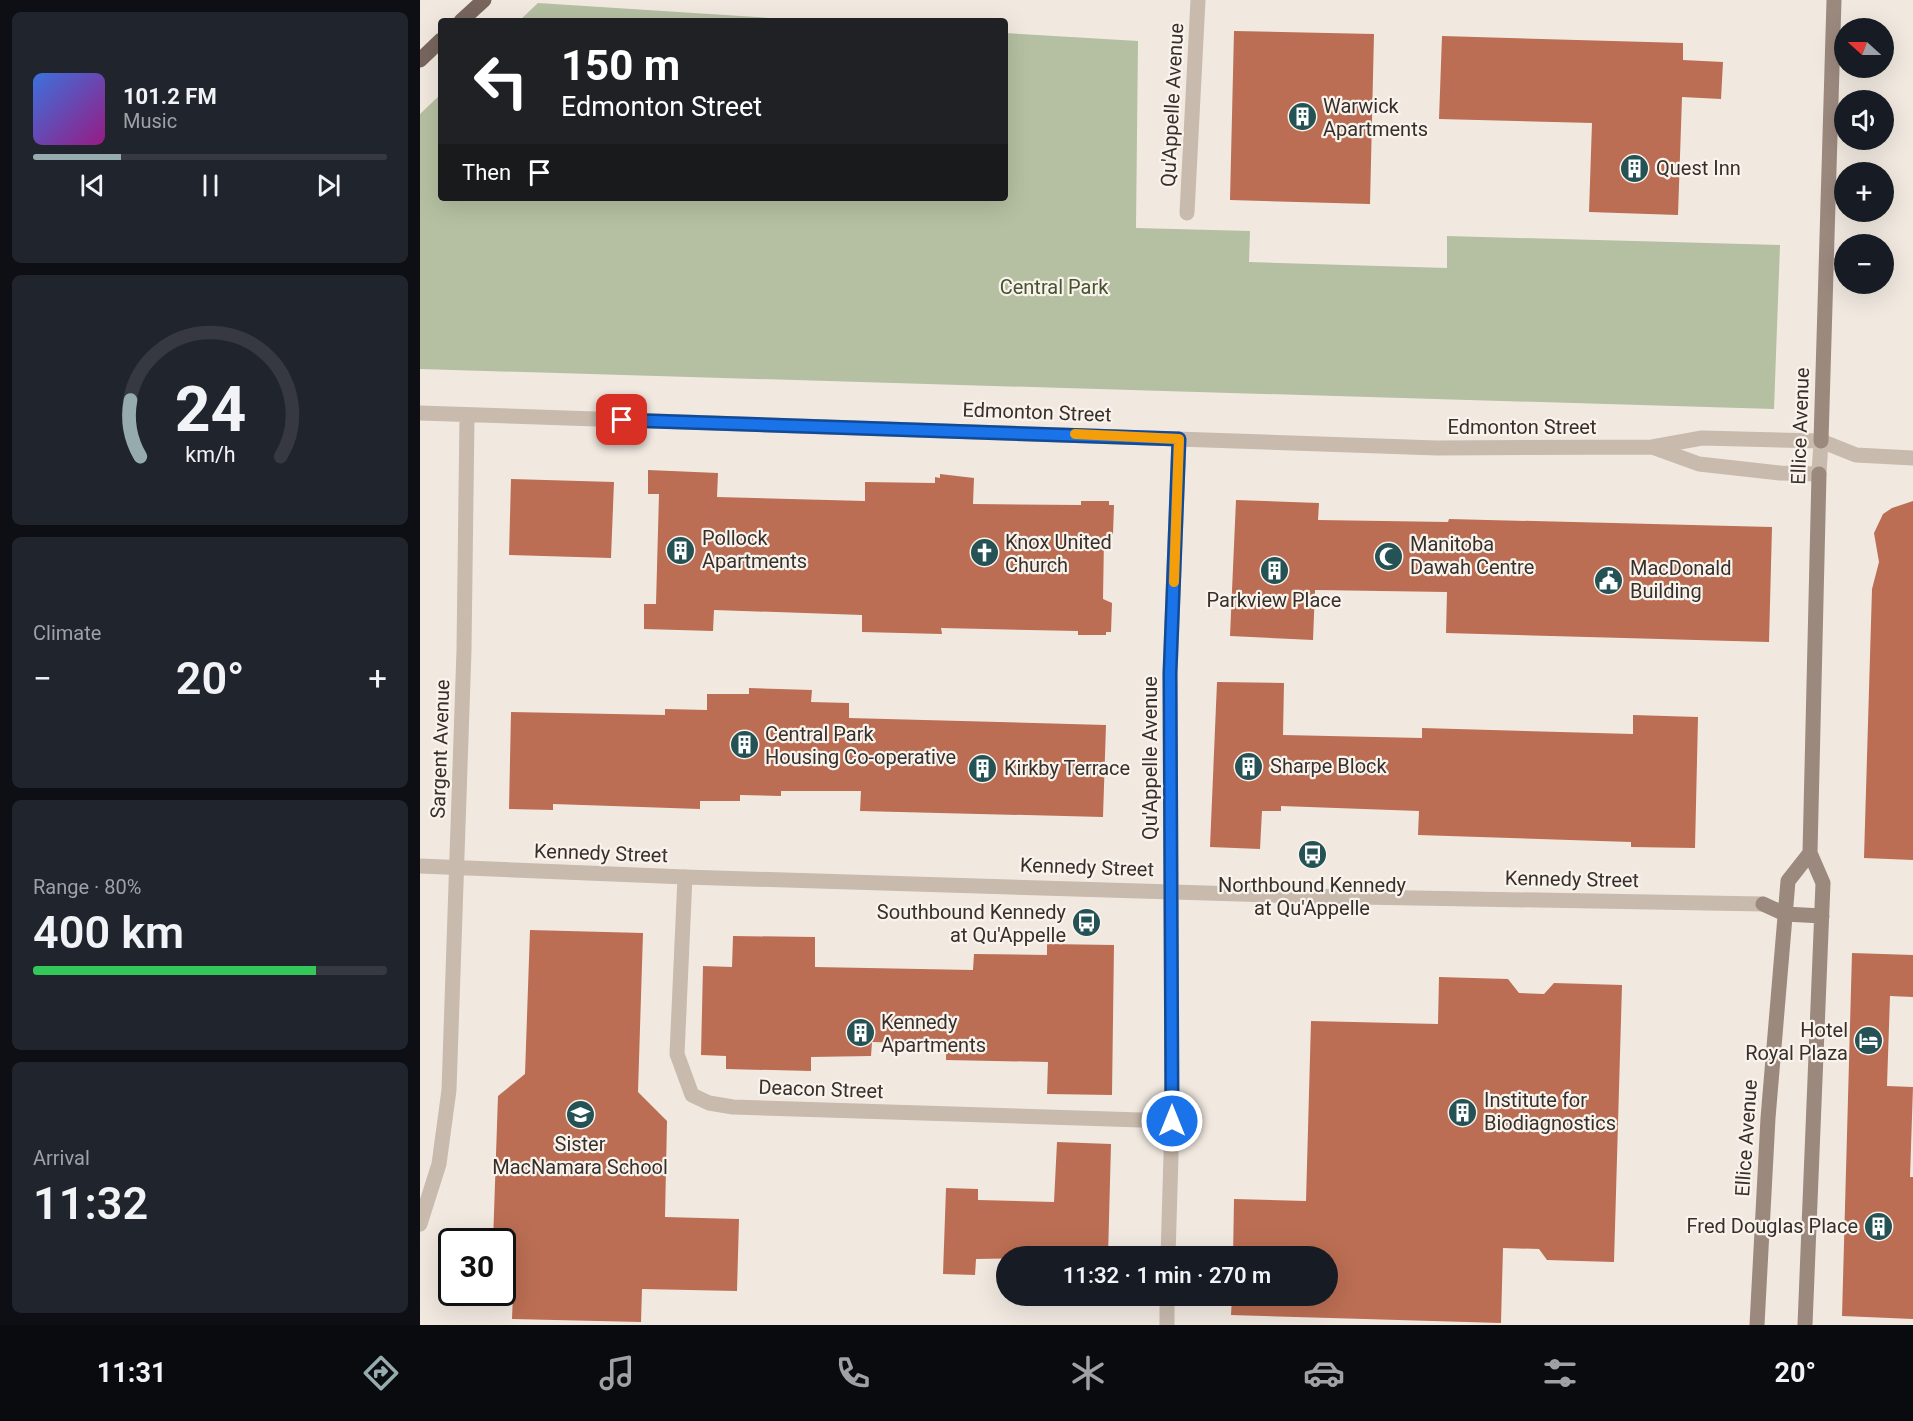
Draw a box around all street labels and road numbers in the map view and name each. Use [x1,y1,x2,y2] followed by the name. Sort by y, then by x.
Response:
[1156,23,1188,187] street label: Qu'Appelle Avenue
[1786,367,1814,485] street label: Ellice Avenue
[962,397,1112,427] street label: Edmonton Street
[1448,415,1596,439] street label: Edmonton Street
[1138,676,1162,840] street label: Qu'Appelle Avenue
[426,679,454,819] street label: Sargent Avenue
[534,839,668,867] street label: Kennedy Street
[1020,853,1154,881] street label: Kennedy Street
[1505,866,1639,892] street label: Kennedy Street
[758,1075,884,1103] street label: Deacon Street
[1730,1079,1762,1197] street label: Ellice Avenue

